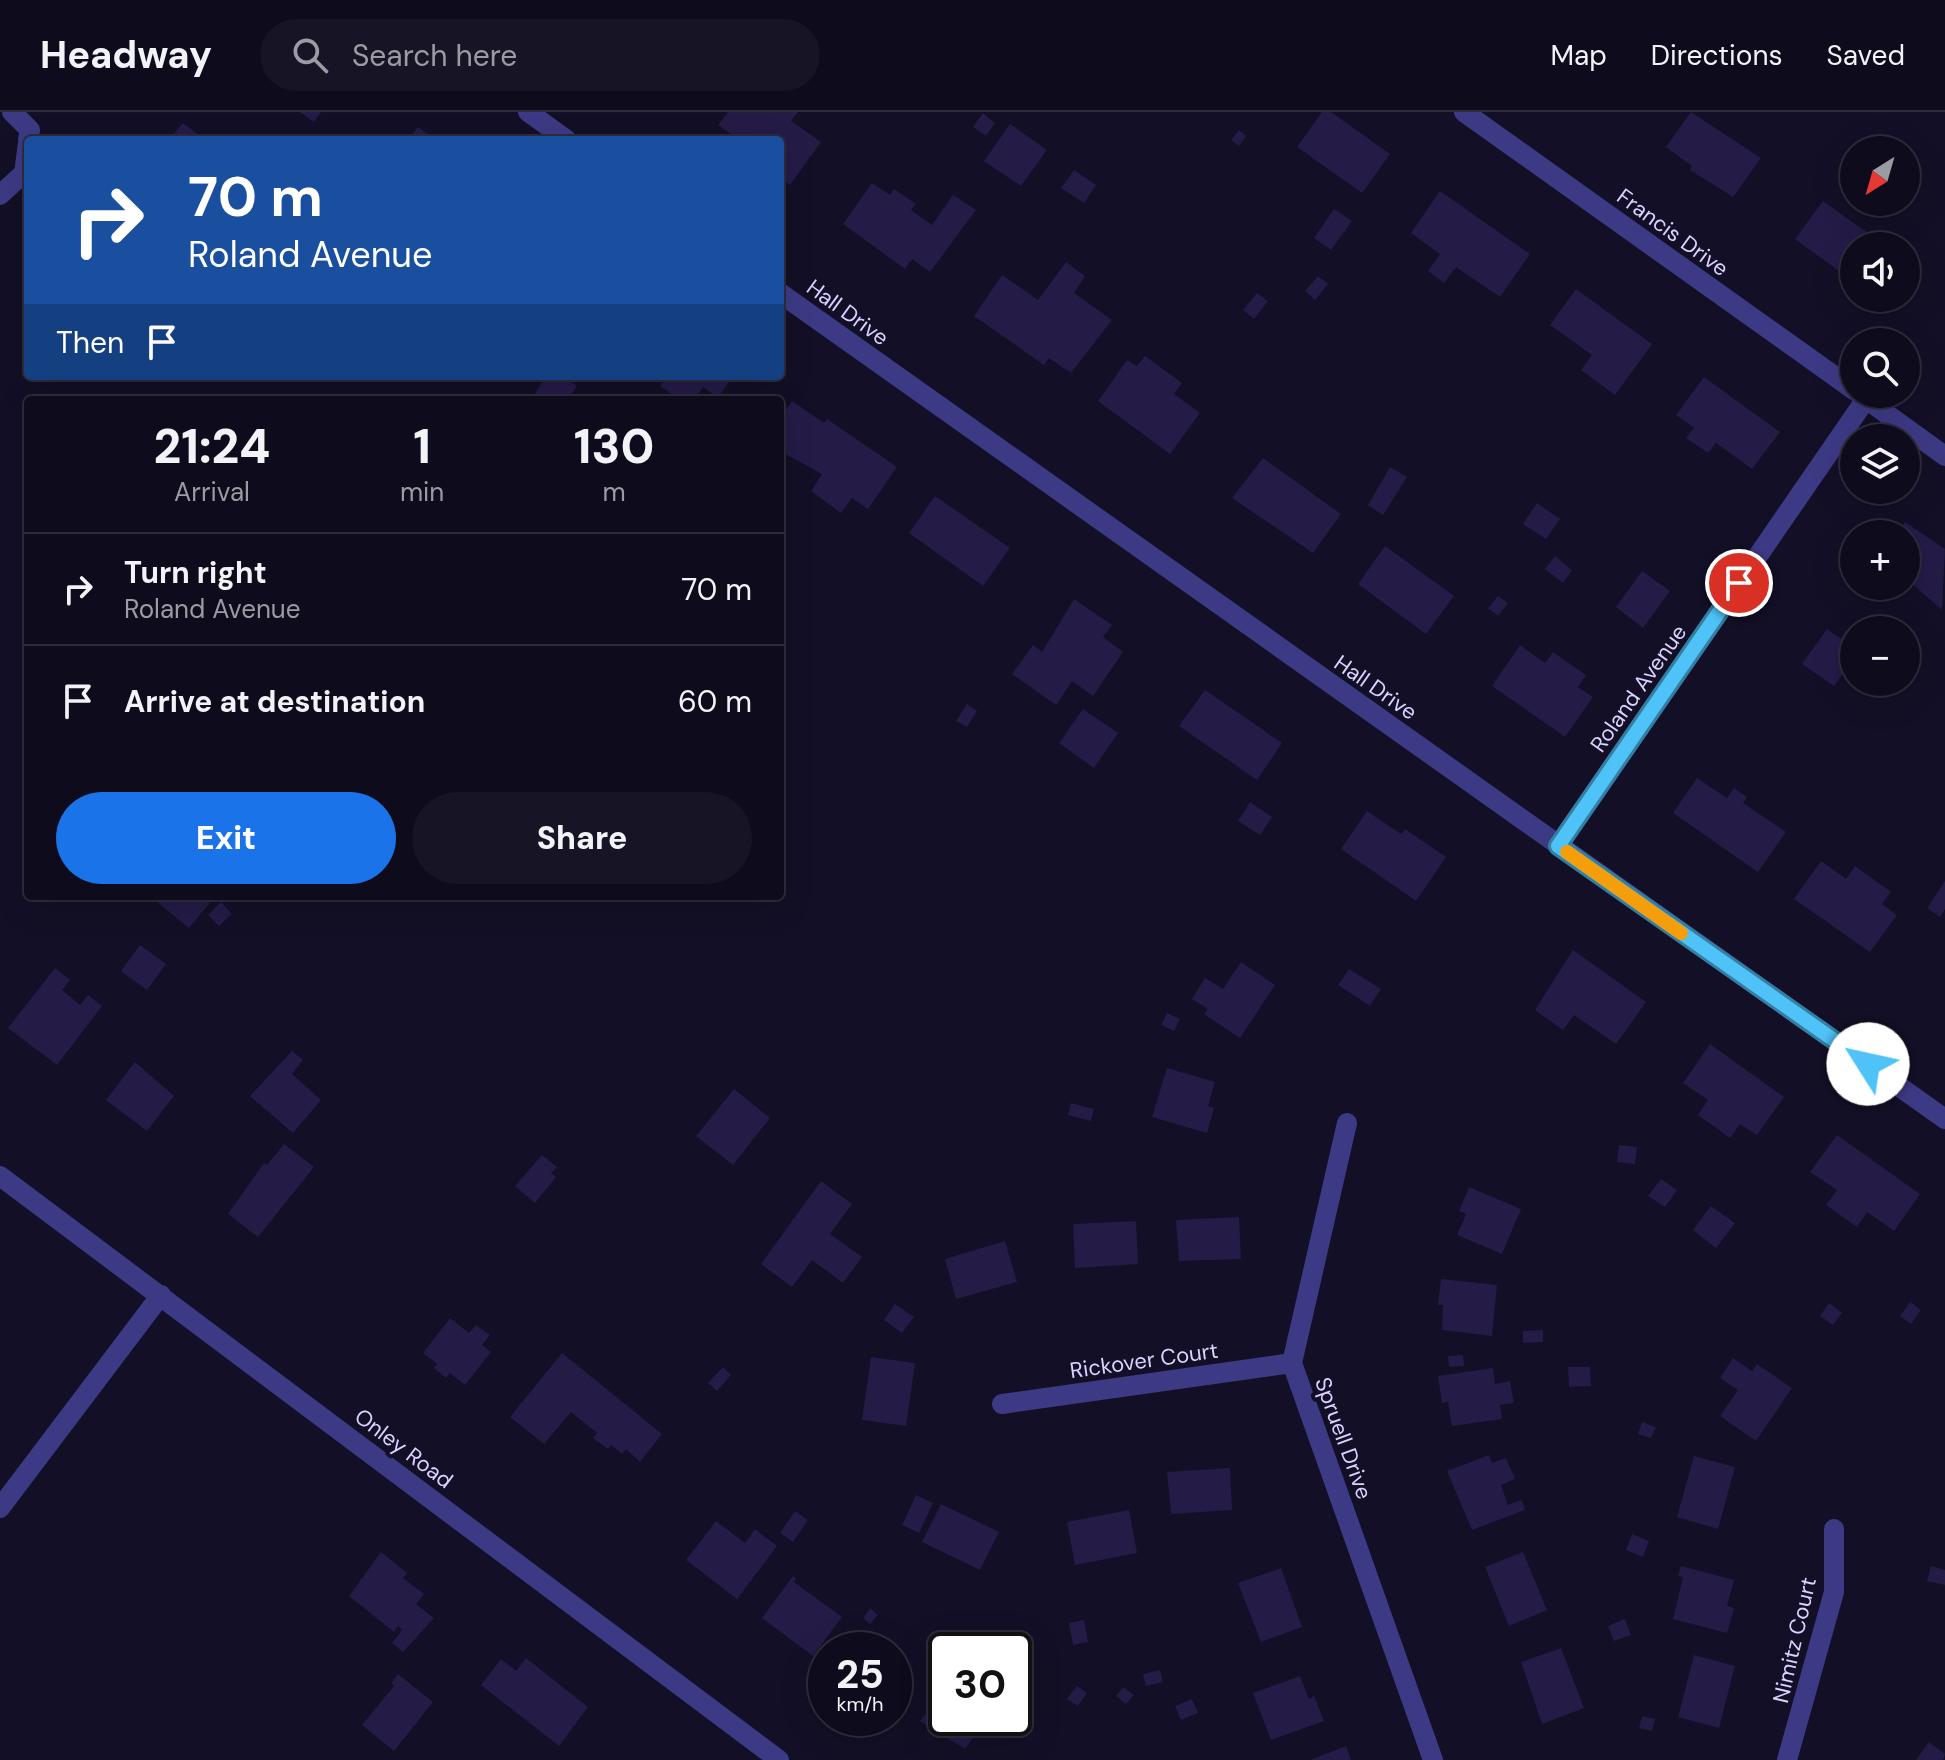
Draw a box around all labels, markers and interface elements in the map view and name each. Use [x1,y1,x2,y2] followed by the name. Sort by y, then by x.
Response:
[260,19,820,91] search box
[40,30,212,80] text: Headway
[288,33,332,77] icon: search
[352,36,517,75] text: Search here
[1550,37,1607,74] text: Map
[1651,37,1783,74] text: Directions
[1827,37,1905,74] text: Saved
[1840,136,1920,216] north arrow
[1840,136,1920,696] map controls
[188,160,323,233] text: 70 m
[56,168,160,272] icon: right
[1611,182,1734,283] street label: Francis Drive
[188,231,432,278] text: Roland Avenue
[1840,232,1920,312] button: sound
[801,273,895,352] street label: Hall Drive
[140,320,184,364] icon: arrive
[56,323,124,362] text: Then
[1840,328,1920,408] button: search
[154,415,270,478] text: 21:24
[413,415,431,478] text: 1
[574,415,654,478] text: 130
[1840,424,1920,504] button: layers
[174,475,250,509] text: Arrival
[400,475,444,509] text: min
[603,475,626,509] text: m
[1840,520,1920,600] button: +
[1705,549,1773,617] pin
[124,553,267,592] text: Turn right
[1717,561,1761,605] icon: arrive
[56,567,100,611] icon: right
[681,570,752,609] text: 70 m
[124,592,301,626] text: Roland Avenue
[1840,616,1920,696] button: −
[1584,619,1693,758] street label: Roland Avenue
[1329,648,1423,726] street label: Hall Drive
[56,679,100,723] icon: arrive
[124,682,425,721] text: Arrive at destination
[678,682,752,721] text: 60 m
[56,792,396,884] button: Exit
[412,792,752,884] button: Share
[1826,1022,1910,1106] position arrow
[1068,1336,1220,1385] street label: Rickover Court
[1308,1373,1379,1503] street label: Spruell Drive
[349,1402,459,1495] street label: Onley Road
[1766,1574,1823,1706] street label: Nimitz Court
[928,1632,1032,1736] speed limit sign: 30
[836,1648,884,1700] text: 25
[836,1691,884,1717] text: km/h

